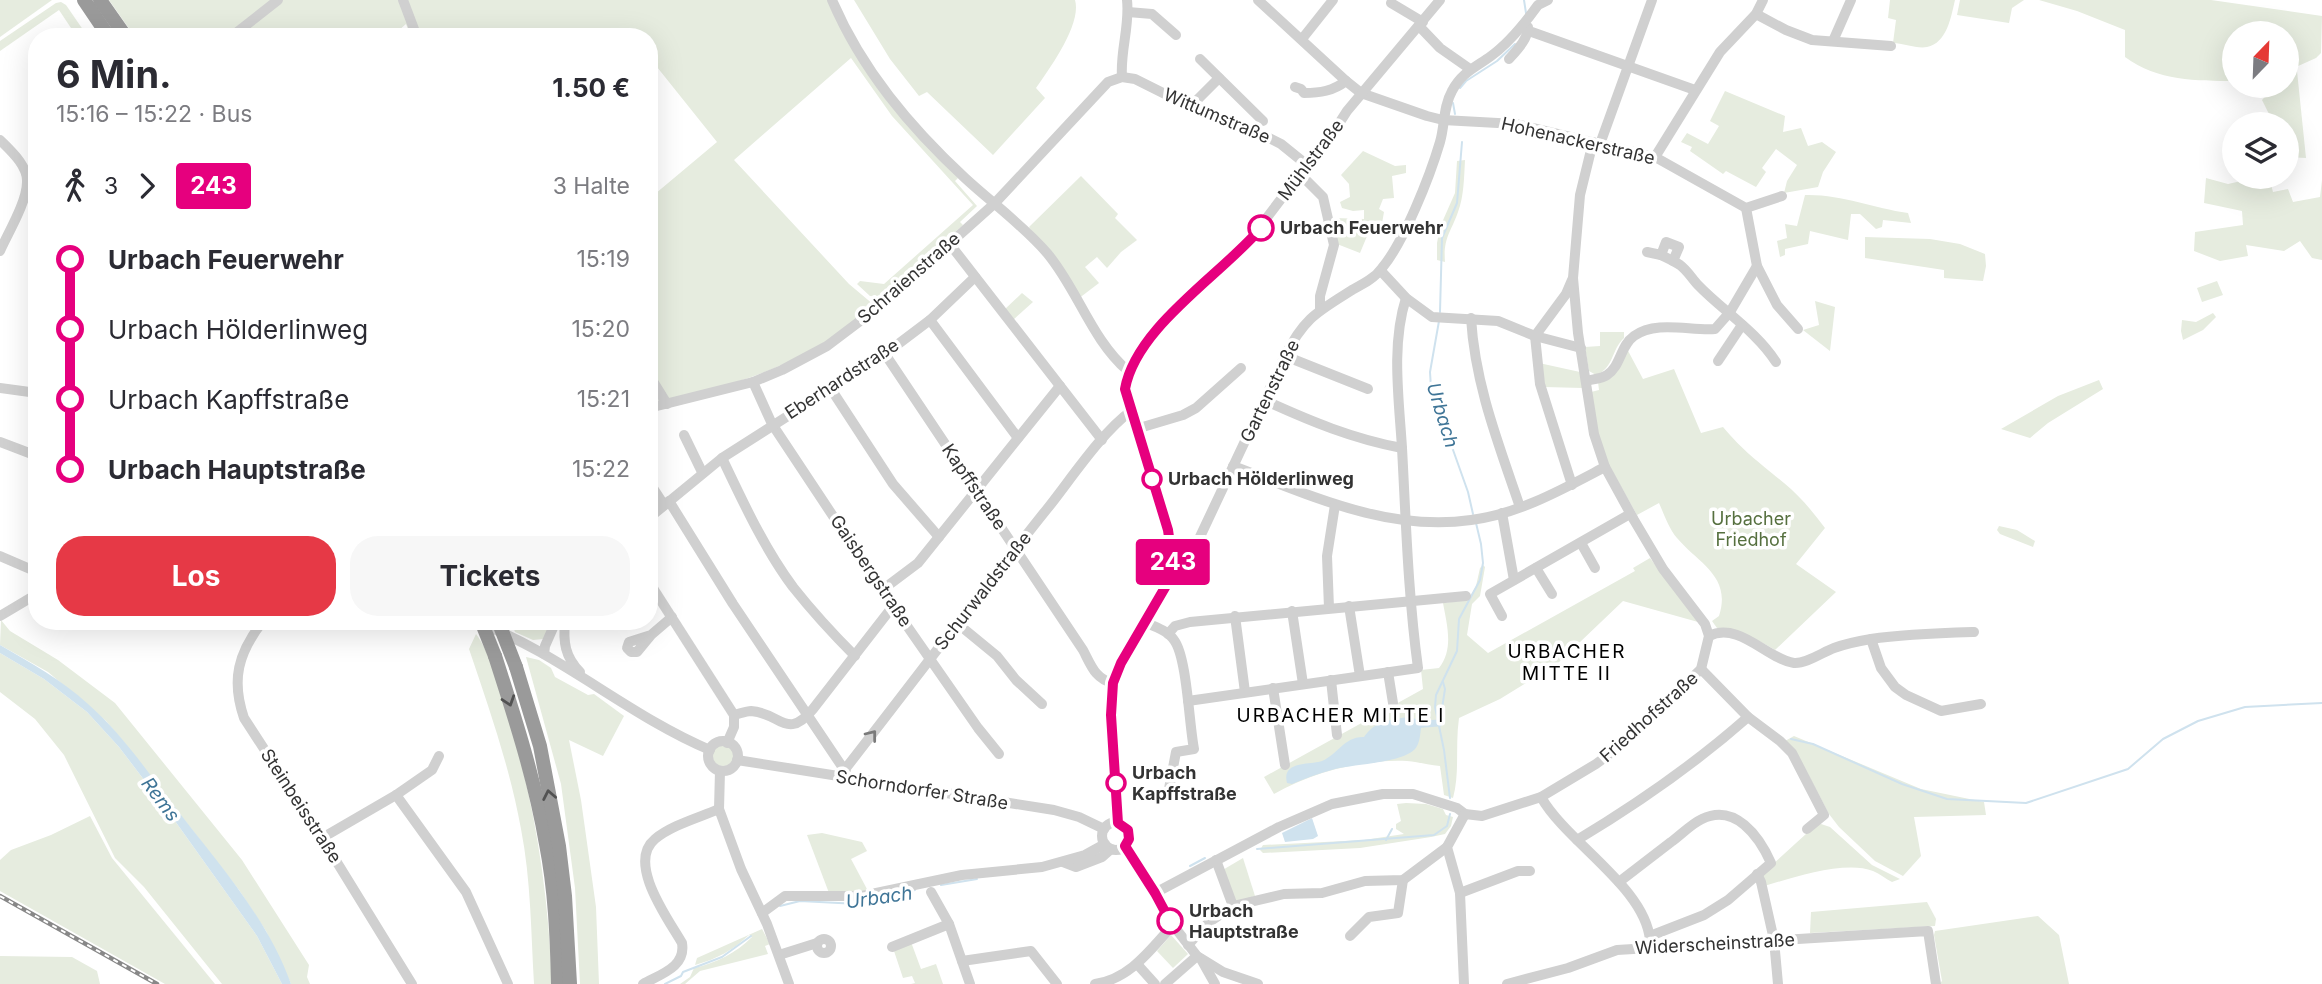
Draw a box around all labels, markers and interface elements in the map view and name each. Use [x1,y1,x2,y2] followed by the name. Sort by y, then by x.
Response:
[2222,21,2300,98] north arrow
[2222,21,2299,189] map controls
[56,51,172,97] text: 6 Min.
[552,72,630,103] text: 1.50 €
[1161,84,1274,147] street label: Wittumstraße
[56,100,252,128] text: 15:16 – 15:22 · Bus
[2222,112,2299,189] button: layers
[1499,113,1657,168] street label: Hohenackerstraße
[1273,115,1348,204] street label: Mühlstraße
[56,167,94,205] icon: walk
[128,167,166,205] icon: forward
[190,171,237,200] text: 243
[104,172,118,200] text: 3
[553,172,630,200] text: 3 Halte
[1248,215,1274,241] marker: Urbach Feuerwehr
[1280,217,1443,238] place label: Urbach Feuerwehr
[853,227,964,328] street label: Schraienstraße
[108,244,344,275] text: Urbach Feuerwehr
[576,245,630,273] text: 15:19
[108,314,368,345] text: Urbach Hölderlinweg
[572,315,630,343] text: 15:20
[781,334,903,423] street label: Eberhardstraße
[1236,336,1303,445] street label: Gartenstraße
[1422,380,1463,451] water label: Urbach
[108,384,349,415] text: Urbach Kapffstraße
[577,385,630,413] text: 15:21
[938,440,1011,534] street label: Kapffstraße
[108,454,366,485] text: Urbach Hauptstraße
[572,455,630,483] text: 15:22
[1168,468,1354,489] place label: Urbach Hölderlinweg
[1142,469,1162,489] marker: Urbach Hölderlinweg
[1711,508,1791,550] park label: Urbacher Friedhof
[826,511,917,631] street label: Gaisbergstraße
[930,527,1035,654] street label: Schurwaldstraße
[56,536,336,616] button: Los
[350,536,630,616] button: Tickets
[1133,539,1213,585] line badge: 243
[1150,547,1196,576] text: 243
[1508,640,1626,685] district label: URBACHER MITTE II
[1595,667,1702,766] street label: Friedhofstraße
[501,694,515,707] one-way arrow
[1237,704,1445,727] district label: URBACHER MITTE I
[863,731,876,743] one-way arrow
[257,745,346,867] street label: Steinbeisstraße
[1132,762,1237,804] place label: Urbach Kapffstraße
[834,766,1010,814] street label: Schorndorfer Straße
[137,773,185,826] water label: Rems
[1106,773,1126,793] marker: Urbach Kapffstraße
[542,789,557,801] one-way arrow
[844,881,914,914] water label: Urbach
[1189,900,1299,942] place label: Urbach Hauptstraße
[1157,908,1183,934] marker: Urbach Hauptstraße
[1634,929,1795,958] street label: Widerscheinstraße

